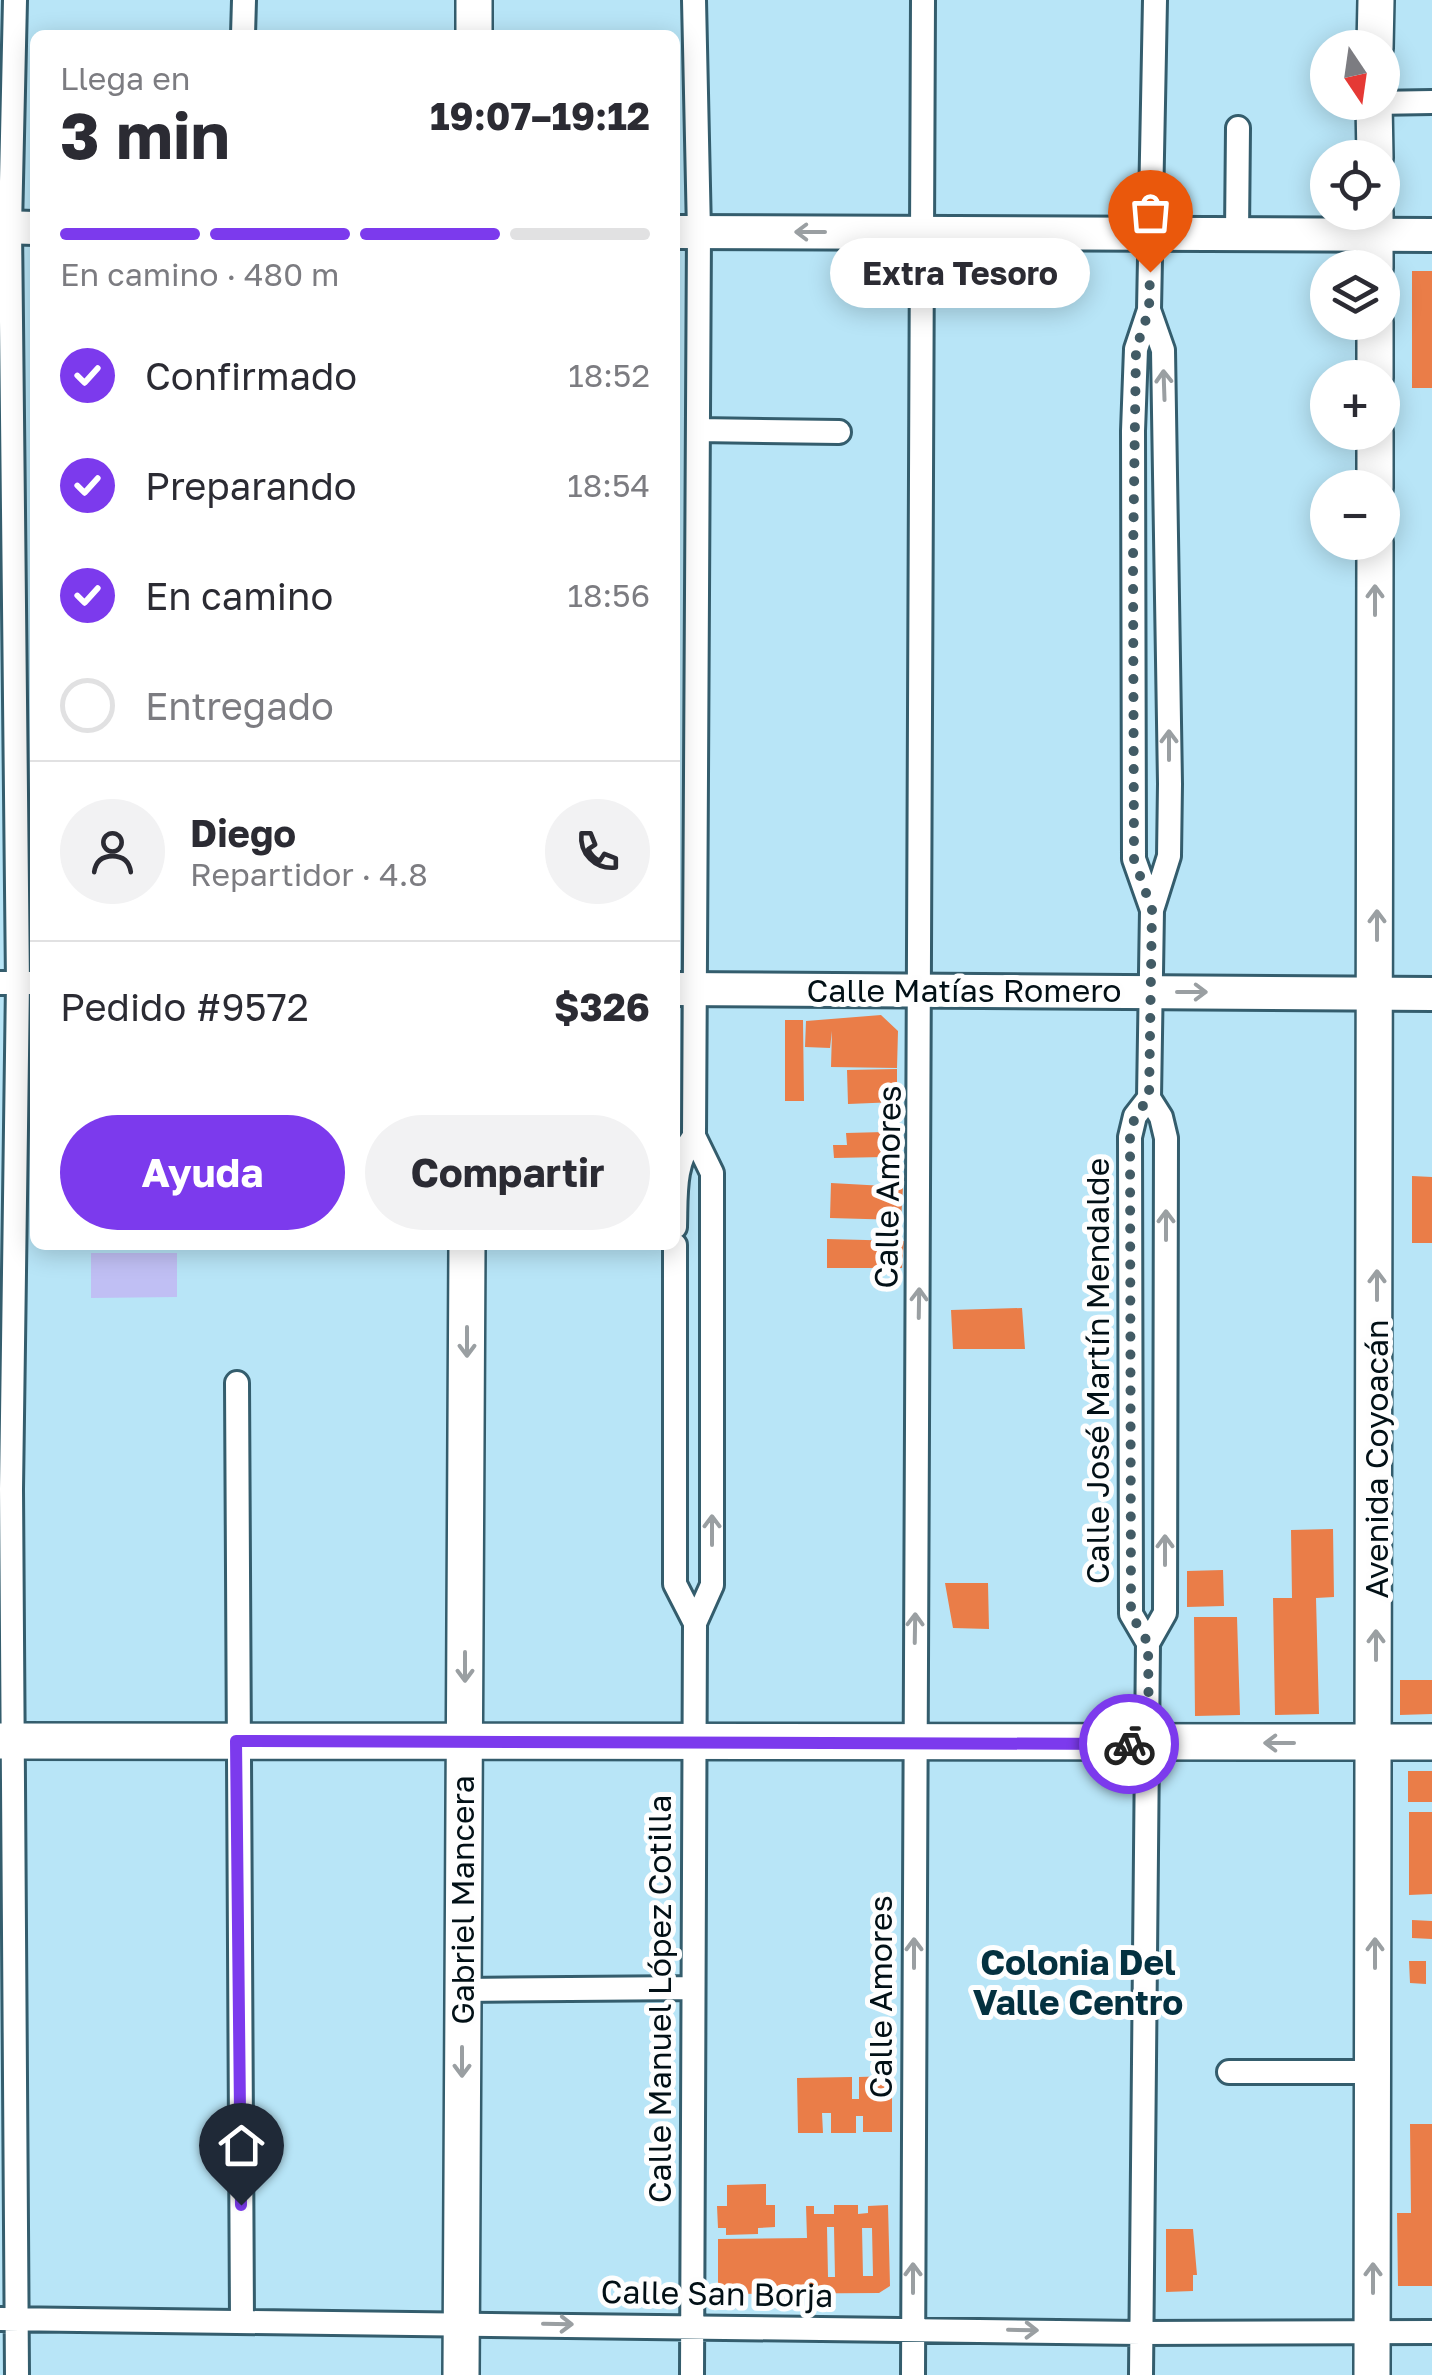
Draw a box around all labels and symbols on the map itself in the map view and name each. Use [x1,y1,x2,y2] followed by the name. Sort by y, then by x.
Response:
[1310,30,1400,120] north arrow
[1108,170,1193,273] pin
[794,222,826,242] one-way arrow
[830,237,1090,307] callout: Extra Tesoro
[1154,370,1173,402] one-way arrow
[1366,584,1384,616] one-way arrow
[1160,730,1178,762] one-way arrow
[1367,909,1386,941] one-way arrow
[806,971,1122,1009] street label: Calle Matías Romero
[1176,982,1208,1002] one-way arrow
[866,1085,908,1289] street label: Calle Amores
[1078,1158,1116,1584] street label: Calle José Martín Mendalde
[1156,1210,1176,1242] one-way arrow
[1368,1269,1386,1302] one-way arrow
[910,1287,928,1320] one-way arrow
[1357,1319,1395,1599] street label: Avenida Coyoacán
[458,1326,476,1358] one-way arrow
[702,1515,722,1548] one-way arrow
[1156,1535,1174,1568] one-way arrow
[906,1612,924,1644] one-way arrow
[1366,1629,1386,1662] one-way arrow
[456,1650,474,1683] one-way arrow
[1079,1694,1179,1794] courier
[1263,1734,1296,1752] one-way arrow
[443,1775,481,2025] street label: Gabriel Mancera
[640,1795,678,2203] street label: Calle Manuel López Cotilla
[861,1895,899,2099] street label: Calle Amores
[904,1937,924,1970] one-way arrow
[1366,1937,1384,1970] one-way arrow
[973,1941,1183,2023] district label: Colonia Del Valle Centro
[452,2046,472,2078] one-way arrow
[199,2103,284,2206] pin
[904,2262,922,2294] one-way arrow
[1364,2262,1382,2294] one-way arrow
[600,2272,834,2314] street label: Calle San Borja
[540,2314,573,2334] one-way arrow
[1006,2320,1038,2339] one-way arrow

